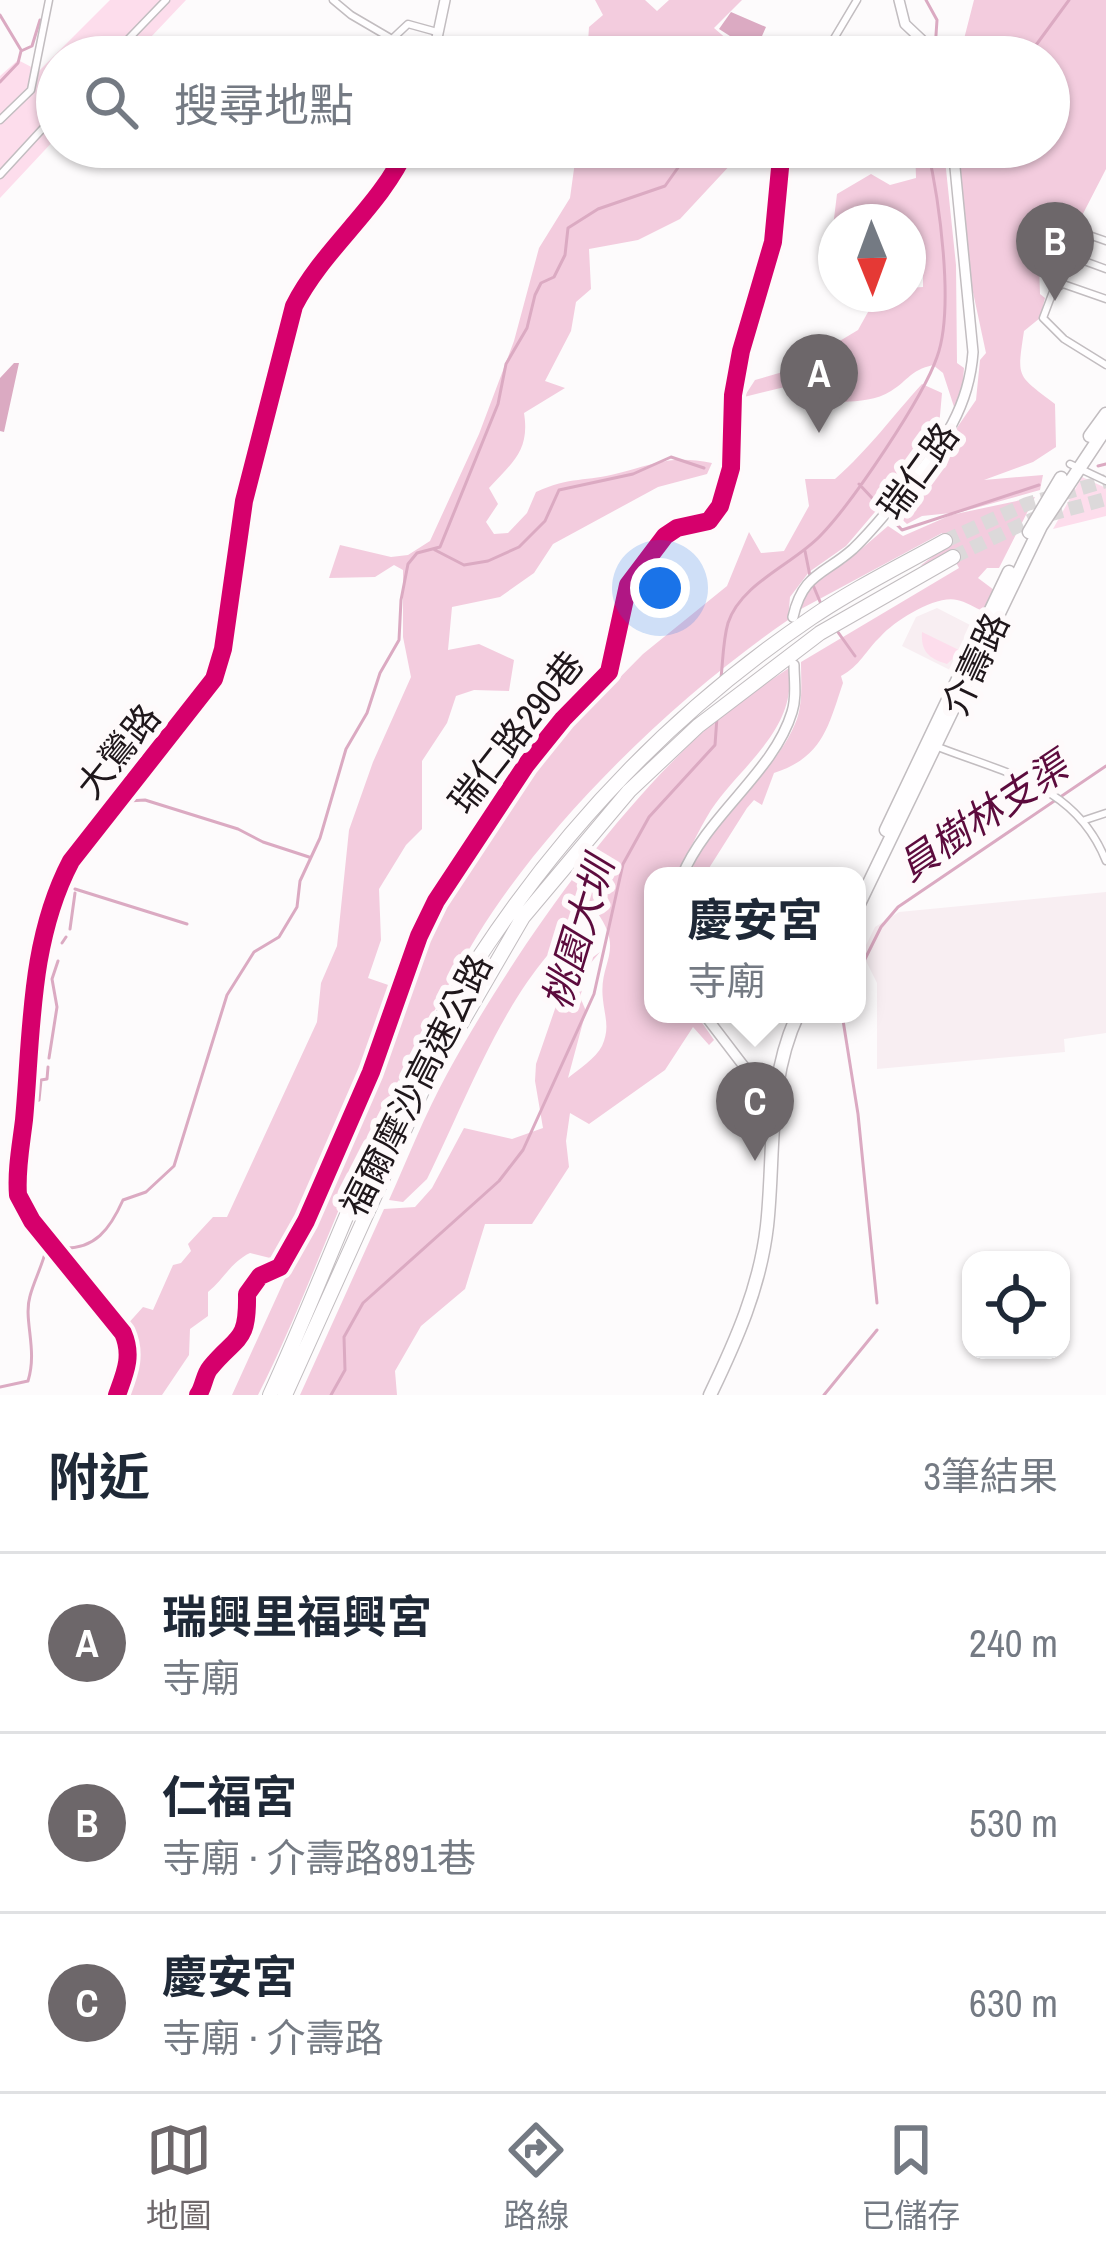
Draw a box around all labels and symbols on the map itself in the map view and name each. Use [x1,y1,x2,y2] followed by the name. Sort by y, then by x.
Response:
[1016,202,1094,301] pin: B
[818,204,926,312] north arrow
[780,334,858,433] pin: A
[867,413,969,529] street label: 瑞仁路
[630,558,690,618] your location
[930,605,1020,723] street label: 介壽路
[438,641,594,823] street label: 瑞仁路290巷
[65,694,171,808] street label: 大鶯路
[888,737,1083,892] water label: 員樹林支渠
[530,846,627,1015] water label: 桃園大圳
[329,946,503,1224] street label: 福爾摩沙高速公路
[716,1062,794,1161] pin: C

